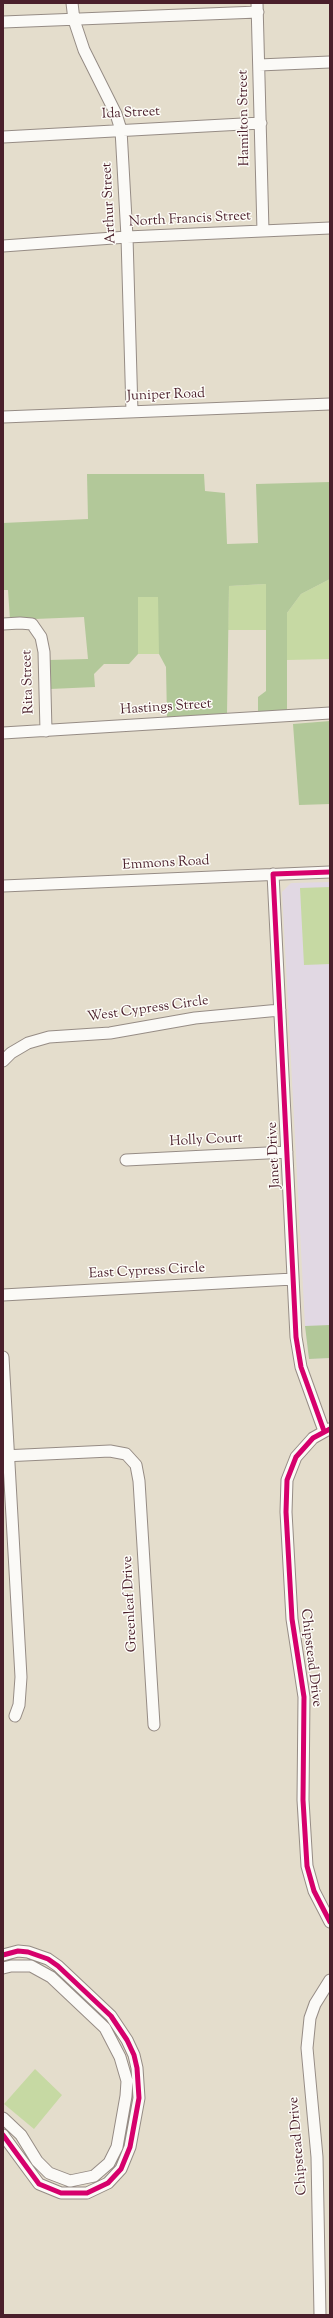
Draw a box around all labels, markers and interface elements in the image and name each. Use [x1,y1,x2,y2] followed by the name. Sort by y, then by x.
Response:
[236,70,254,166] street label: Hamilton Street
[102,104,160,124] street label: Ida Street
[99,162,121,244] street label: Arthur Street
[129,208,251,232] street label: North Francis Street
[127,386,205,406] street label: Juniper Road
[19,650,39,714] street label: Rita Street
[120,696,212,720] street label: Hastings Street
[122,853,210,875] street label: Emmons Road
[86,993,210,1027] street label: West Cypress Circle
[265,1121,285,1189] street label: Janet Drive
[169,1131,243,1151] street label: Holly Court
[88,1261,206,1283] street label: East Cypress Circle
[120,1555,142,1653] street label: Greenleaf Drive
[296,1608,324,1708] street label: Chipstead Drive
[286,2096,312,2196] street label: Chipstead Drive

